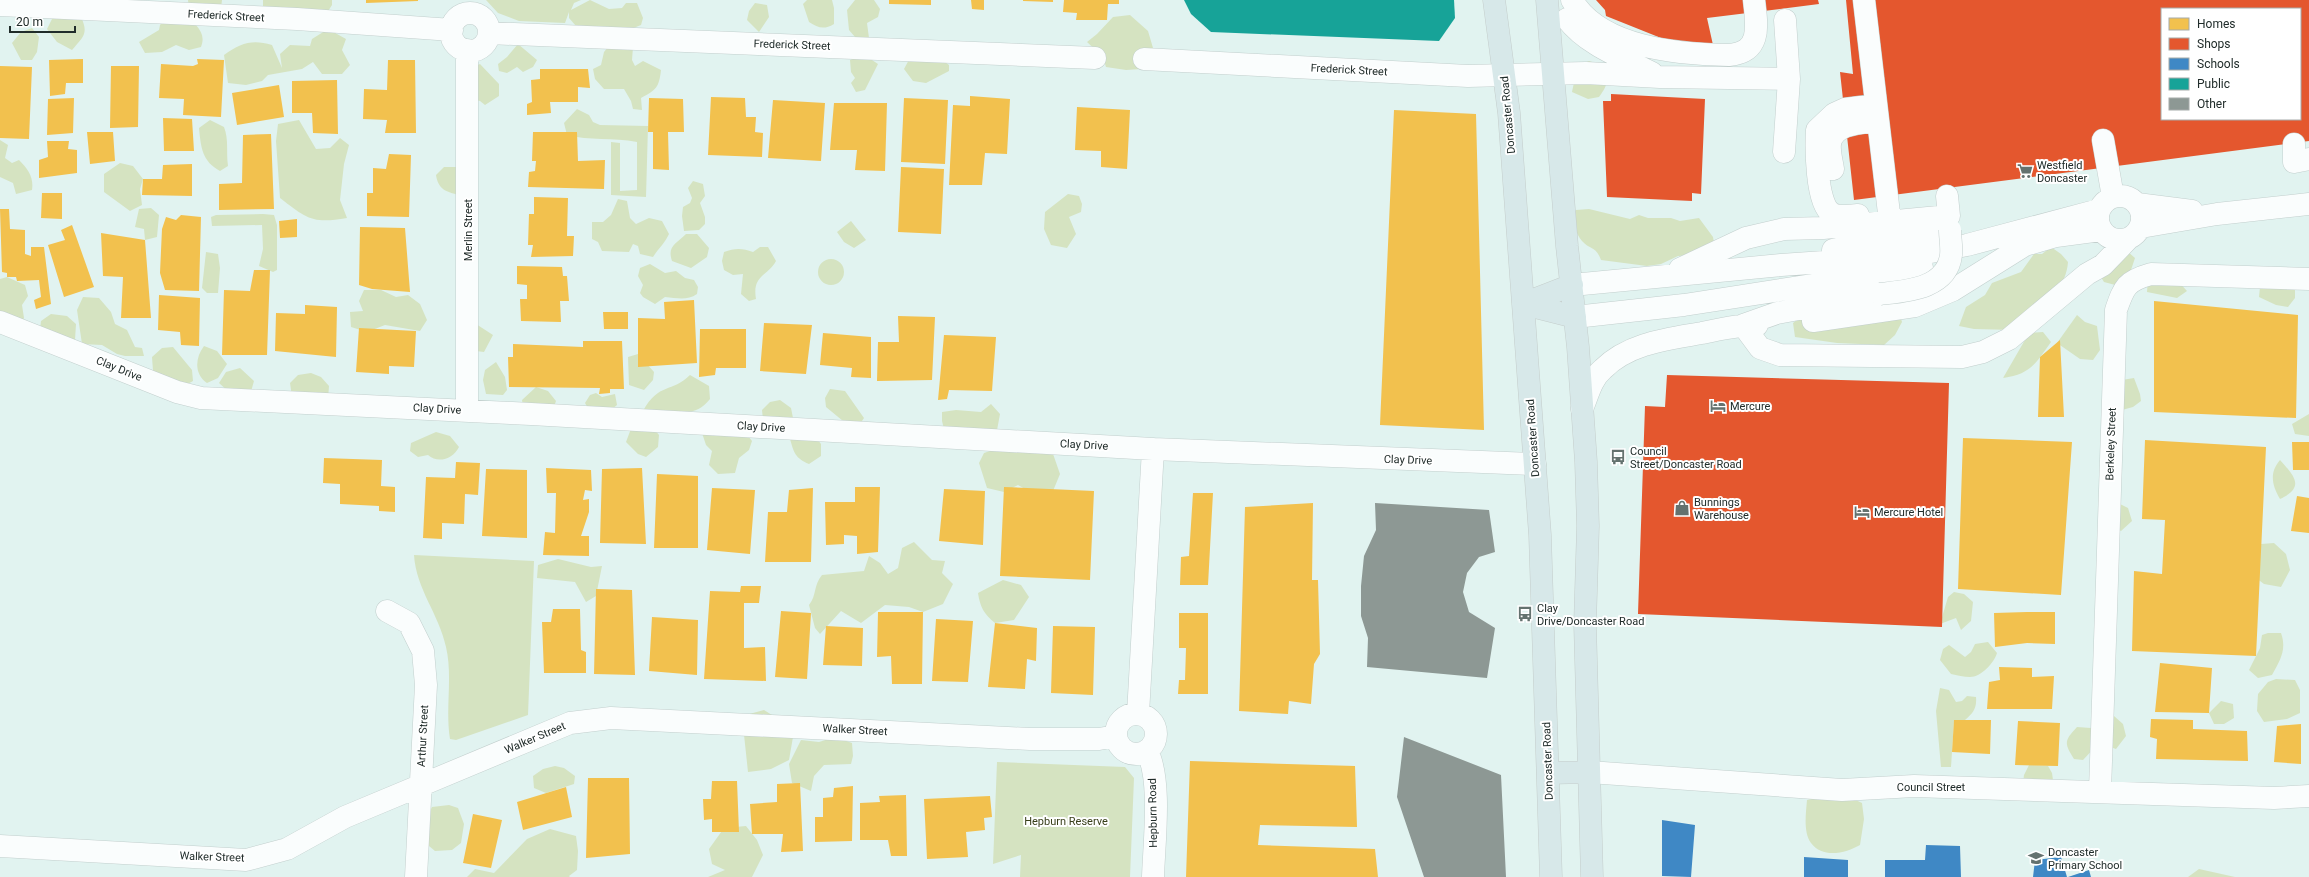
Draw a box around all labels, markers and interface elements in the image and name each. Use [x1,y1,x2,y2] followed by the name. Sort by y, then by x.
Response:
[187,7,265,25] street label: Frederick Street
[10,8,75,34] scale bar
[2161,8,2301,120] legend
[16,15,43,29] text: 20 m
[2197,17,2235,31] text: Homes
[753,37,831,53] street label: Frederick Street
[2197,37,2231,51] text: Shops
[2197,57,2240,71] text: Schools
[1310,61,1388,79] street label: Frederick Street
[1498,76,1518,154] street label: Doncaster Road
[2197,77,2230,91] text: Public
[2197,97,2226,111] text: Other
[2037,159,2087,185] place label: Westfield Doncaster
[2016,162,2034,180] supermarket icon: Westfield Doncaster
[462,198,475,261] street label: Merlin Street
[94,354,144,384] street label: Clay Drive
[1709,397,1727,415] hotel icon: Mercure
[1524,399,1542,477] street label: Doncaster Road
[1730,400,1771,413] place label: Mercure
[412,401,462,417] street label: Clay Drive
[2103,407,2119,481] street label: Berkeley Street
[736,419,786,435] street label: Clay Drive
[1059,437,1109,453] street label: Clay Drive
[1630,445,1742,471] place label: Council Street/Doncaster Road
[1609,448,1627,466] bus stop icon: Council Street/Doncaster Road
[1384,453,1433,467] street label: Clay Drive
[1694,496,1749,522] place label: Bunnings Warehouse
[1673,499,1691,517] shop icon: Bunnings Warehouse
[1853,503,1871,521] hotel icon: Mercure Hotel
[1874,506,1943,519] place label: Mercure Hotel
[1537,602,1644,628] place label: Clay Drive/Doncaster Road
[1516,605,1534,623] bus stop icon: Clay Drive/Doncaster Road
[415,704,431,767] street label: Arthur Street
[503,719,568,757] street label: Walker Street
[822,722,888,738] street label: Walker Street
[1540,722,1556,800] street label: Doncaster Road
[1146,778,1160,848] street label: Hepburn Road
[1897,781,1966,794] street label: Council Street
[1024,815,1108,828] park label: Hepburn Reserve
[2048,846,2122,872] place label: Doncaster Primary School
[179,849,245,865] street label: Walker Street
[2027,849,2045,867] school or university icon: Doncaster Primary School

